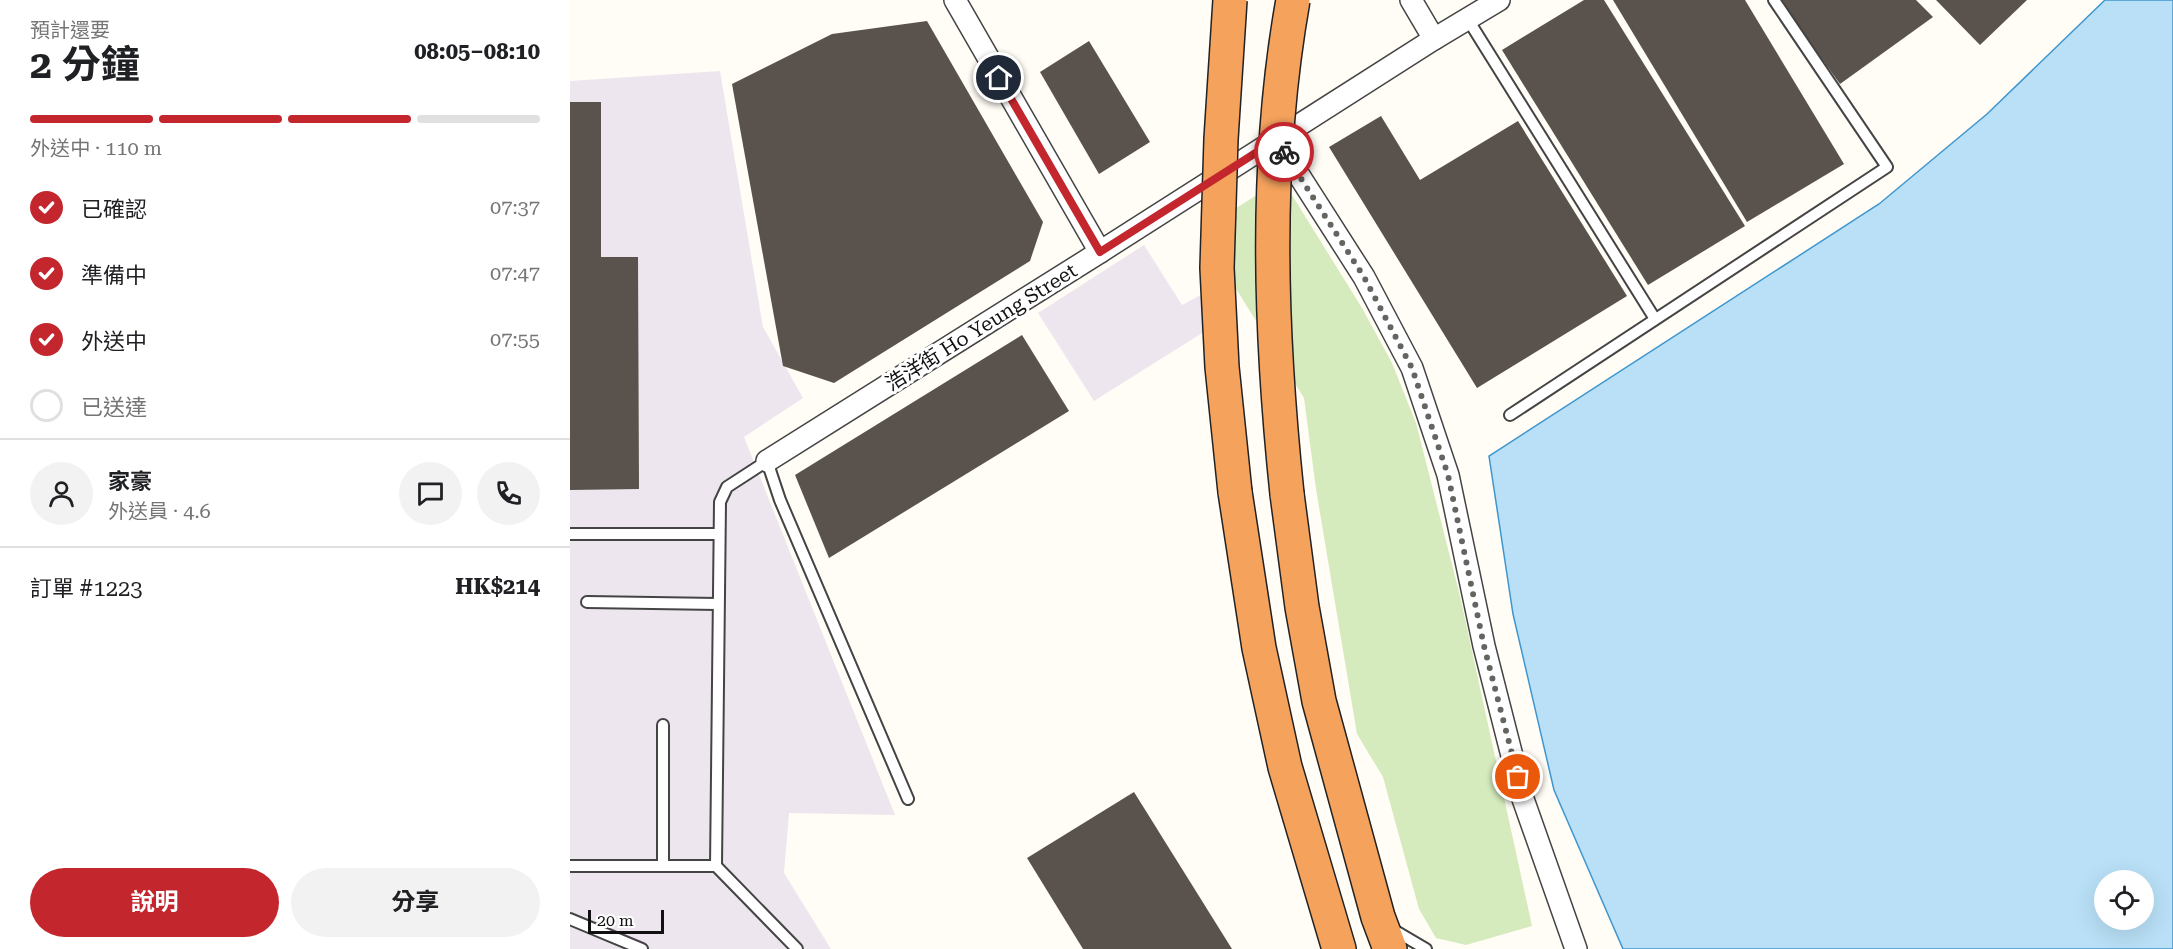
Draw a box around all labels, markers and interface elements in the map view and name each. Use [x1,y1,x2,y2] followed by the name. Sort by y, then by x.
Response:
[30,18,110,42] text: 預計還要
[414,39,540,64] text: 08:05–08:10
[30,42,140,88] text: 2 分鐘
[973,52,1024,103] pin
[982,61,1015,94] icon: home
[1254,122,1314,182] courier
[30,136,162,160] text: 外送中 · 110 m
[1268,136,1301,169] icon: bike
[30,191,63,224] icon: check
[490,195,540,219] text: 07:37
[81,197,147,222] text: 已確認
[30,257,63,290] icon: check
[881,258,1082,396] street label: 浩洋街 Ho Yeung Street
[490,261,540,285] text: 07:47
[81,263,147,288] text: 準備中
[30,323,63,356] icon: check
[490,327,540,351] text: 07:55
[81,329,147,354] text: 外送中
[81,395,147,420] text: 已送達
[30,462,93,525] button: person
[399,462,462,525] button: chat
[477,462,540,525] button: phone
[108,469,152,494] text: 家豪
[108,499,211,523] text: 外送員 · 4.6
[455,574,540,599] text: HK$214
[30,576,143,601] text: 訂單 #1223
[1492,751,1543,802] pin
[1501,760,1534,793] icon: bag
[30,868,279,937] button: 說明
[291,868,540,937] button: 分享
[2094,870,2154,930] map controls
[2094,870,2154,930] button: locate
[588,907,664,934] scale bar
[597,911,634,930] text: 20 m

